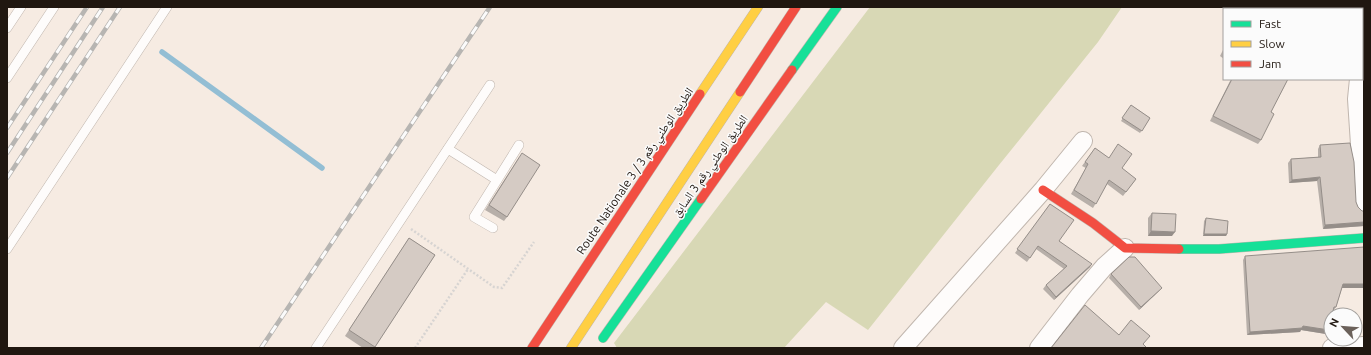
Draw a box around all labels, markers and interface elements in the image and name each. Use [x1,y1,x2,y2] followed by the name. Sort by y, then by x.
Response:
[1223,8,1363,80] legend
[1259,17,1281,30] text: Fast
[1259,37,1285,50] text: Slow
[1259,57,1281,70] text: Jam
[574,85,699,259] street label: Route Nationale 3 / الطريق الوطني رقم 3
[669,112,753,222] street label: الطريق الوطني رقم 3 السابق
[1323,307,1363,347] north arrow
[1327,316,1341,329] text: N

